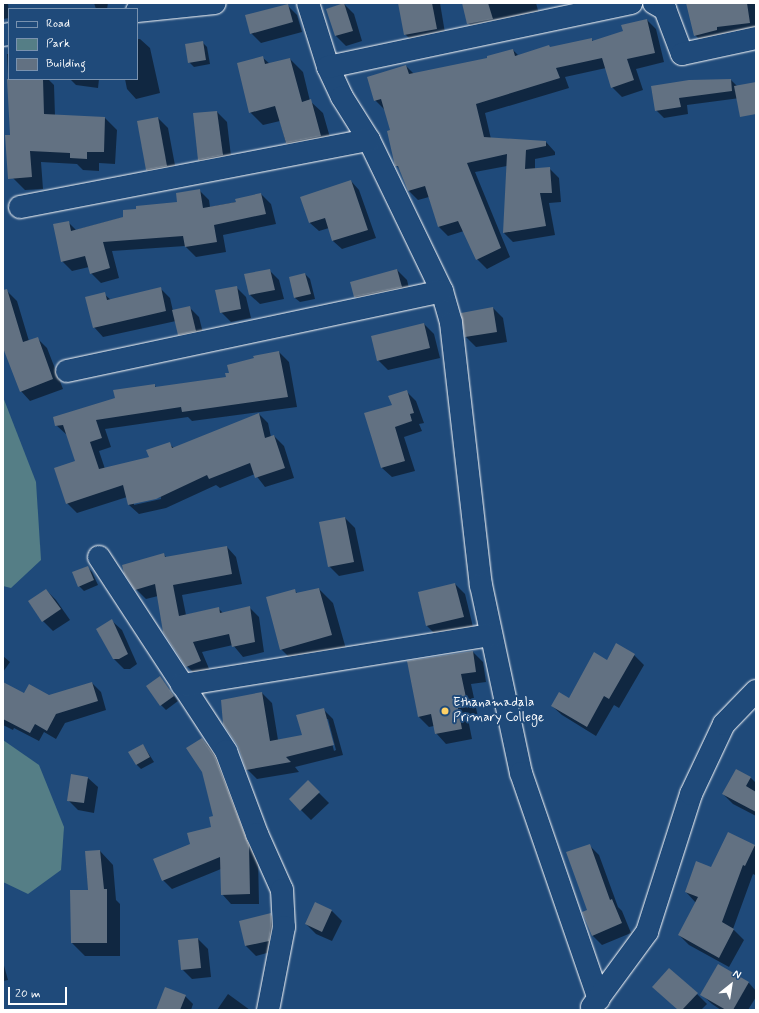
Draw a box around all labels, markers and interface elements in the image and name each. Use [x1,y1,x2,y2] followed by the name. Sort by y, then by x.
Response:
[8,8,138,80] legend
[46,16,70,32] text: Road
[46,36,70,52] text: Park
[46,56,86,72] text: Building
[453,696,544,727] place label: Ethanamadala Primary College
[440,706,450,716] marker: Ethanamadala Primary College
[711,965,751,1005] north arrow
[730,967,744,982] text: N
[10,979,69,1005] scale bar
[15,986,41,1002] text: 20 m

